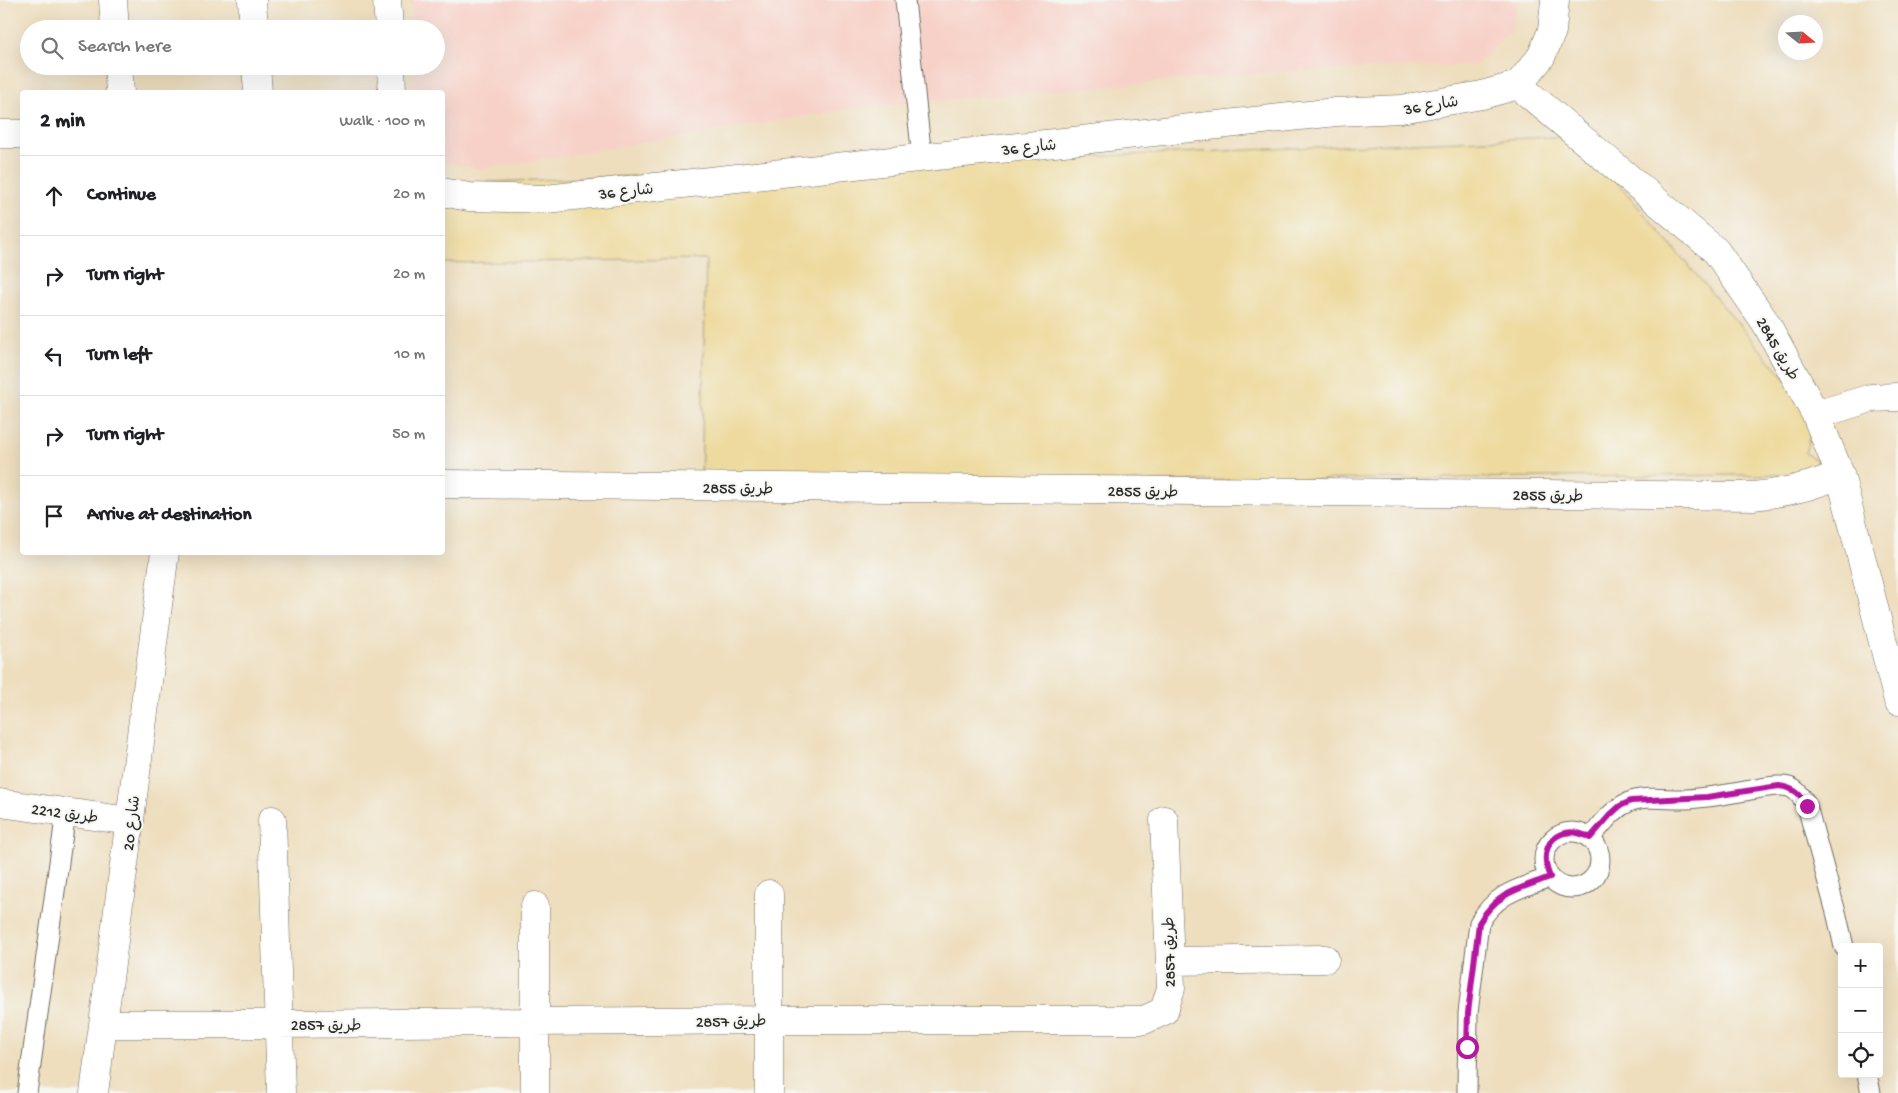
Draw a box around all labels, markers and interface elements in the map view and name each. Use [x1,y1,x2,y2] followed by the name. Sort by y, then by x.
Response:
[1778,15,1823,60] north arrow
[20,20,445,75] search box
[38,34,66,62] icon: search
[78,36,172,59] text: Search here
[1402,94,1460,121] street label: شارع 36
[40,110,85,135] text: 2 min
[339,113,425,132] text: Walk · 100 m
[1000,137,1058,162] street label: شارع 36
[597,181,655,206] street label: شارع 36
[40,182,68,210] icon: ahead
[87,184,156,207] text: Continue
[393,186,425,205] text: 20 m
[40,262,68,290] icon: right
[87,264,163,287] text: Turn right
[393,266,425,285] text: 20 m
[1750,315,1802,385] street label: طريق 2845
[40,342,68,370] icon: left
[87,344,151,367] text: Turn left
[394,346,425,365] text: 10 m
[40,422,68,450] icon: right
[87,424,163,447] text: Turn right
[392,426,425,445] text: 50 m
[702,480,774,501] street label: طريق 2855
[1107,483,1179,504] street label: طريق 2855
[1512,487,1584,508] street label: طريق 2855
[40,502,68,530] icon: arrive
[87,504,251,527] text: Arrive at destination
[121,795,146,852] street label: شارع 20
[1796,795,1819,818] route end
[30,801,99,830] street label: طريق 2212
[1161,916,1182,987] street label: طريق 2857
[1838,943,1883,1078] map controls
[1838,943,1883,988] button: +
[1838,988,1883,1033] button: −
[696,1013,767,1034] street label: طريق 2857
[291,1018,361,1037] street label: طريق 2857
[1838,1033,1883,1078] button: locate
[1456,1036,1479,1059] route start

